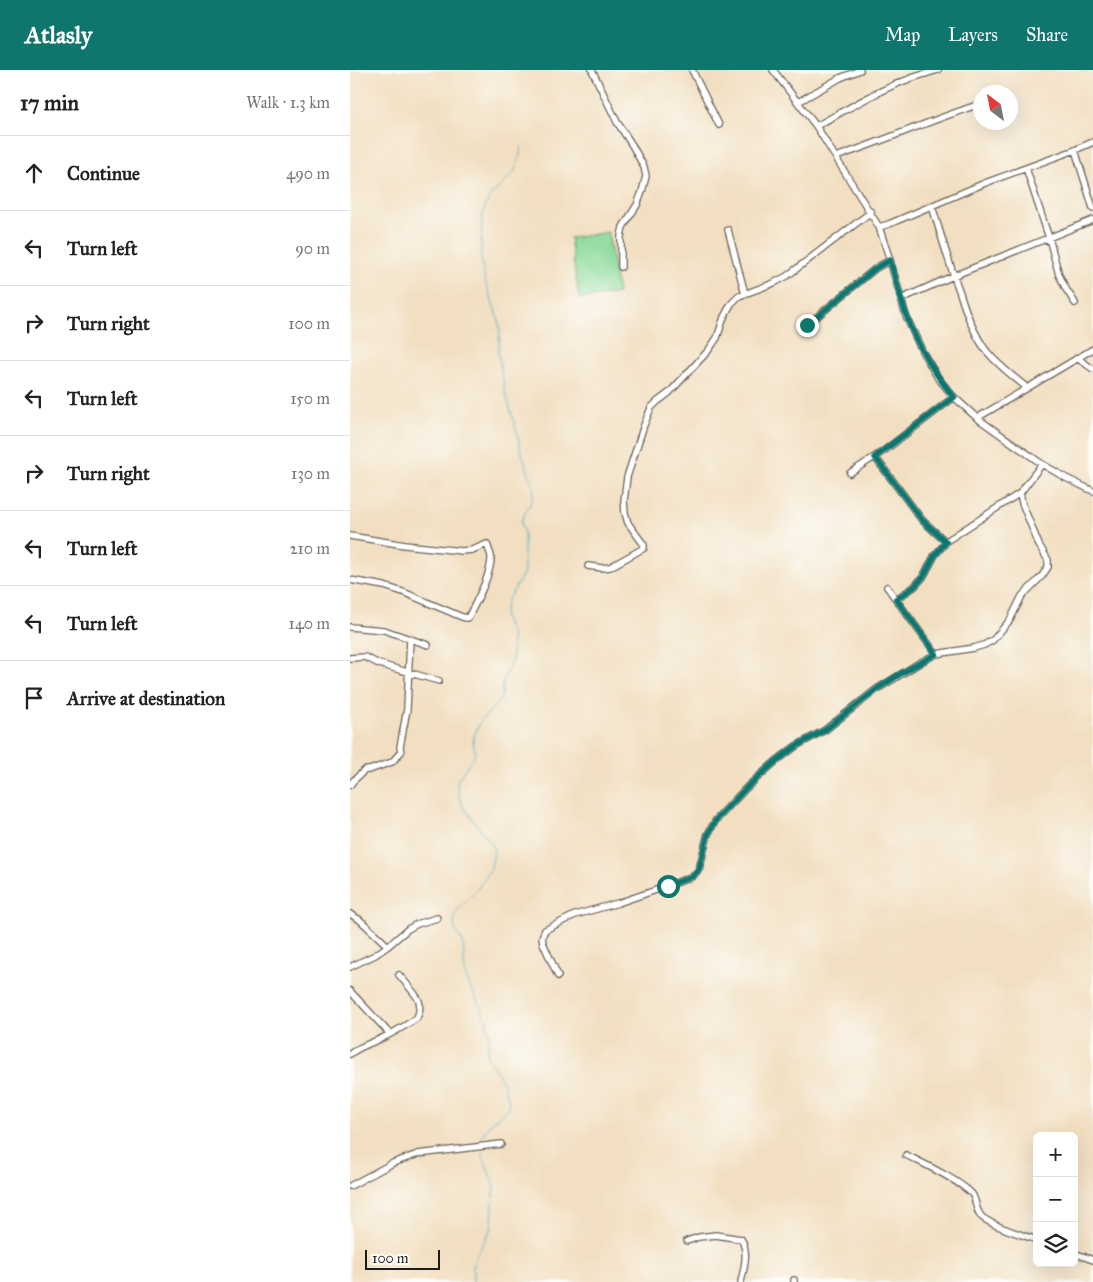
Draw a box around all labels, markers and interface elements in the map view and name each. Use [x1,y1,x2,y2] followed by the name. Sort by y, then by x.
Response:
[25,20,92,50] text: Atlasly
[885,24,920,46] text: Map
[948,24,998,46] text: Layers
[1026,24,1068,46] text: Share
[973,85,1018,130] north arrow
[20,90,79,116] text: 17 min
[246,93,330,112] text: Walk · 1.3 km
[20,159,48,187] icon: ahead
[67,162,140,185] text: Continue
[286,164,330,183] text: 490 m
[20,234,48,262] icon: left
[67,237,137,260] text: Turn left
[295,239,330,258] text: 90 m
[20,309,48,337] icon: right
[67,312,150,335] text: Turn right
[288,314,330,333] text: 100 m
[796,314,819,337] route end
[20,384,48,412] icon: left
[67,387,137,410] text: Turn left
[290,389,330,408] text: 150 m
[20,459,48,487] icon: right
[67,462,150,485] text: Turn right
[291,464,330,483] text: 130 m
[20,534,48,562] icon: left
[67,537,137,560] text: Turn left
[290,539,330,558] text: 210 m
[20,609,48,637] icon: left
[67,612,137,635] text: Turn left
[289,614,330,633] text: 140 m
[20,684,48,712] icon: arrive
[67,687,225,710] text: Arrive at destination
[657,875,680,898] route start
[1033,1132,1078,1267] map controls
[1033,1132,1078,1177] button: +
[1033,1177,1078,1222] button: −
[1033,1222,1078,1267] button: layers
[365,1247,440,1270] scale bar
[372,1250,409,1267] text: 100 m

